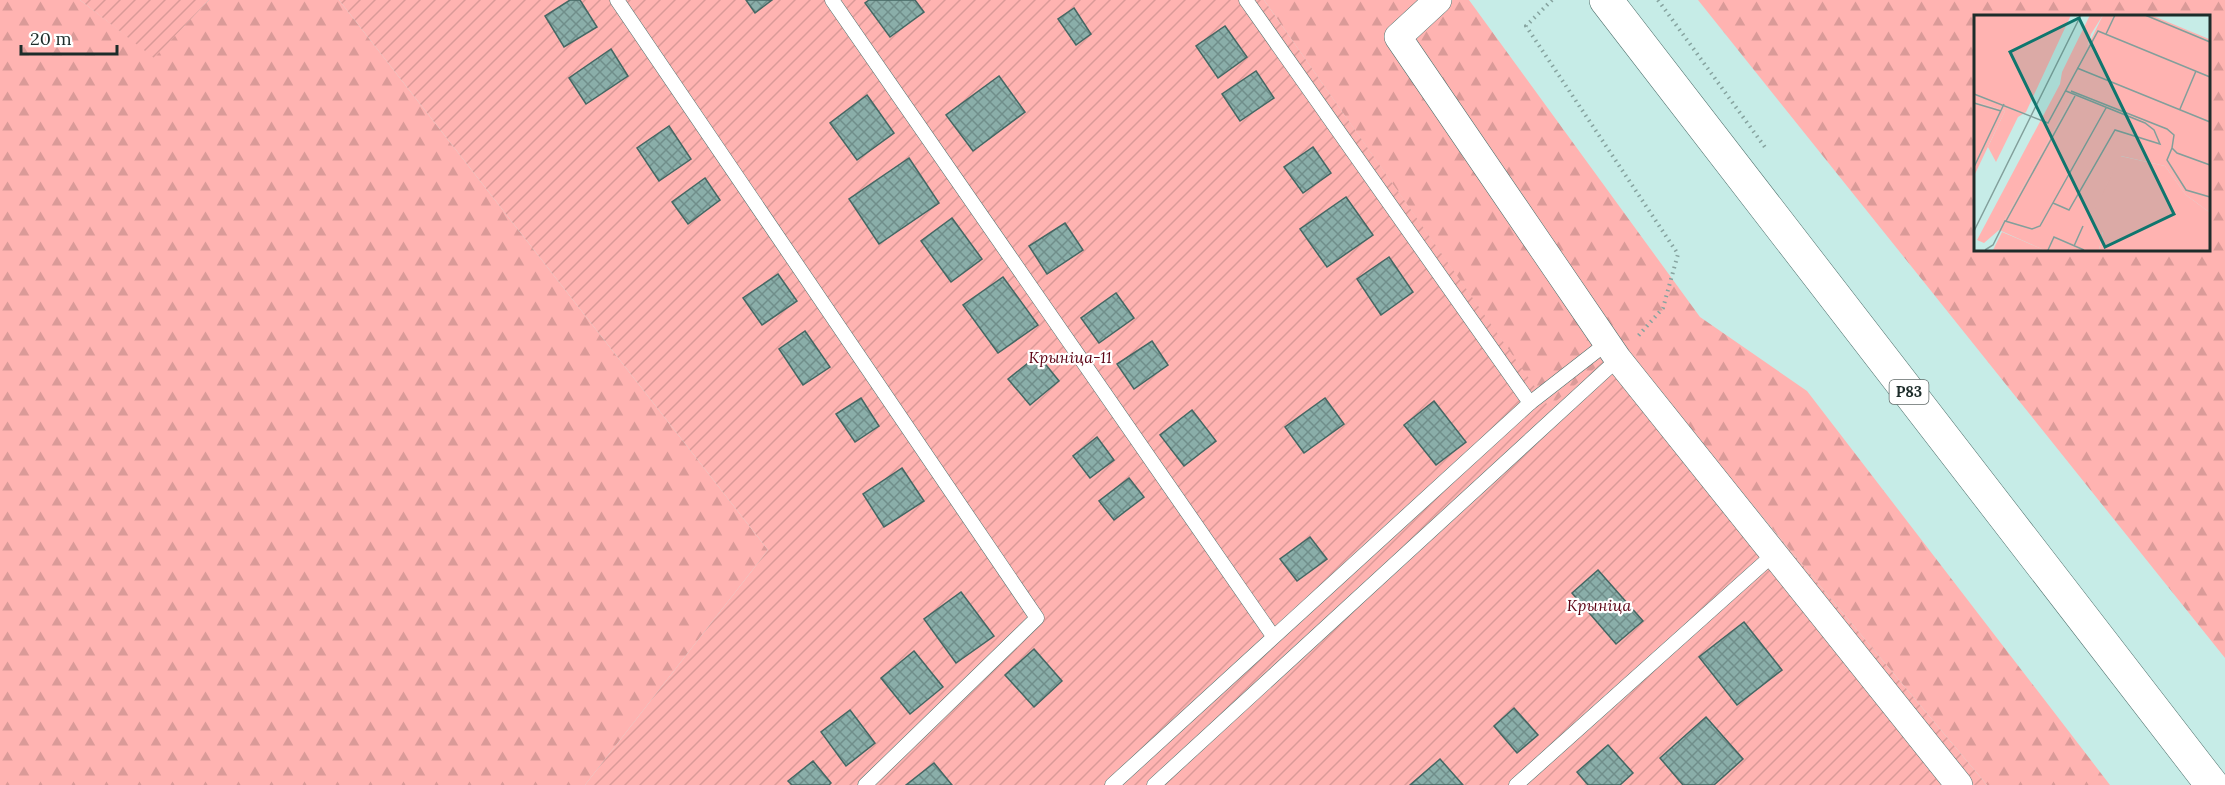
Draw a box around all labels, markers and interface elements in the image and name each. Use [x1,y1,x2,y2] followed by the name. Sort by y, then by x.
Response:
[1974,15,2210,250] inset map
[21,18,117,56] scale bar
[30,27,72,50] text: 20 m
[1028,347,1112,367] park label: Крыніца-11
[1890,380,1928,404] road number: Р83
[1567,595,1631,615] park label: Крыніца

